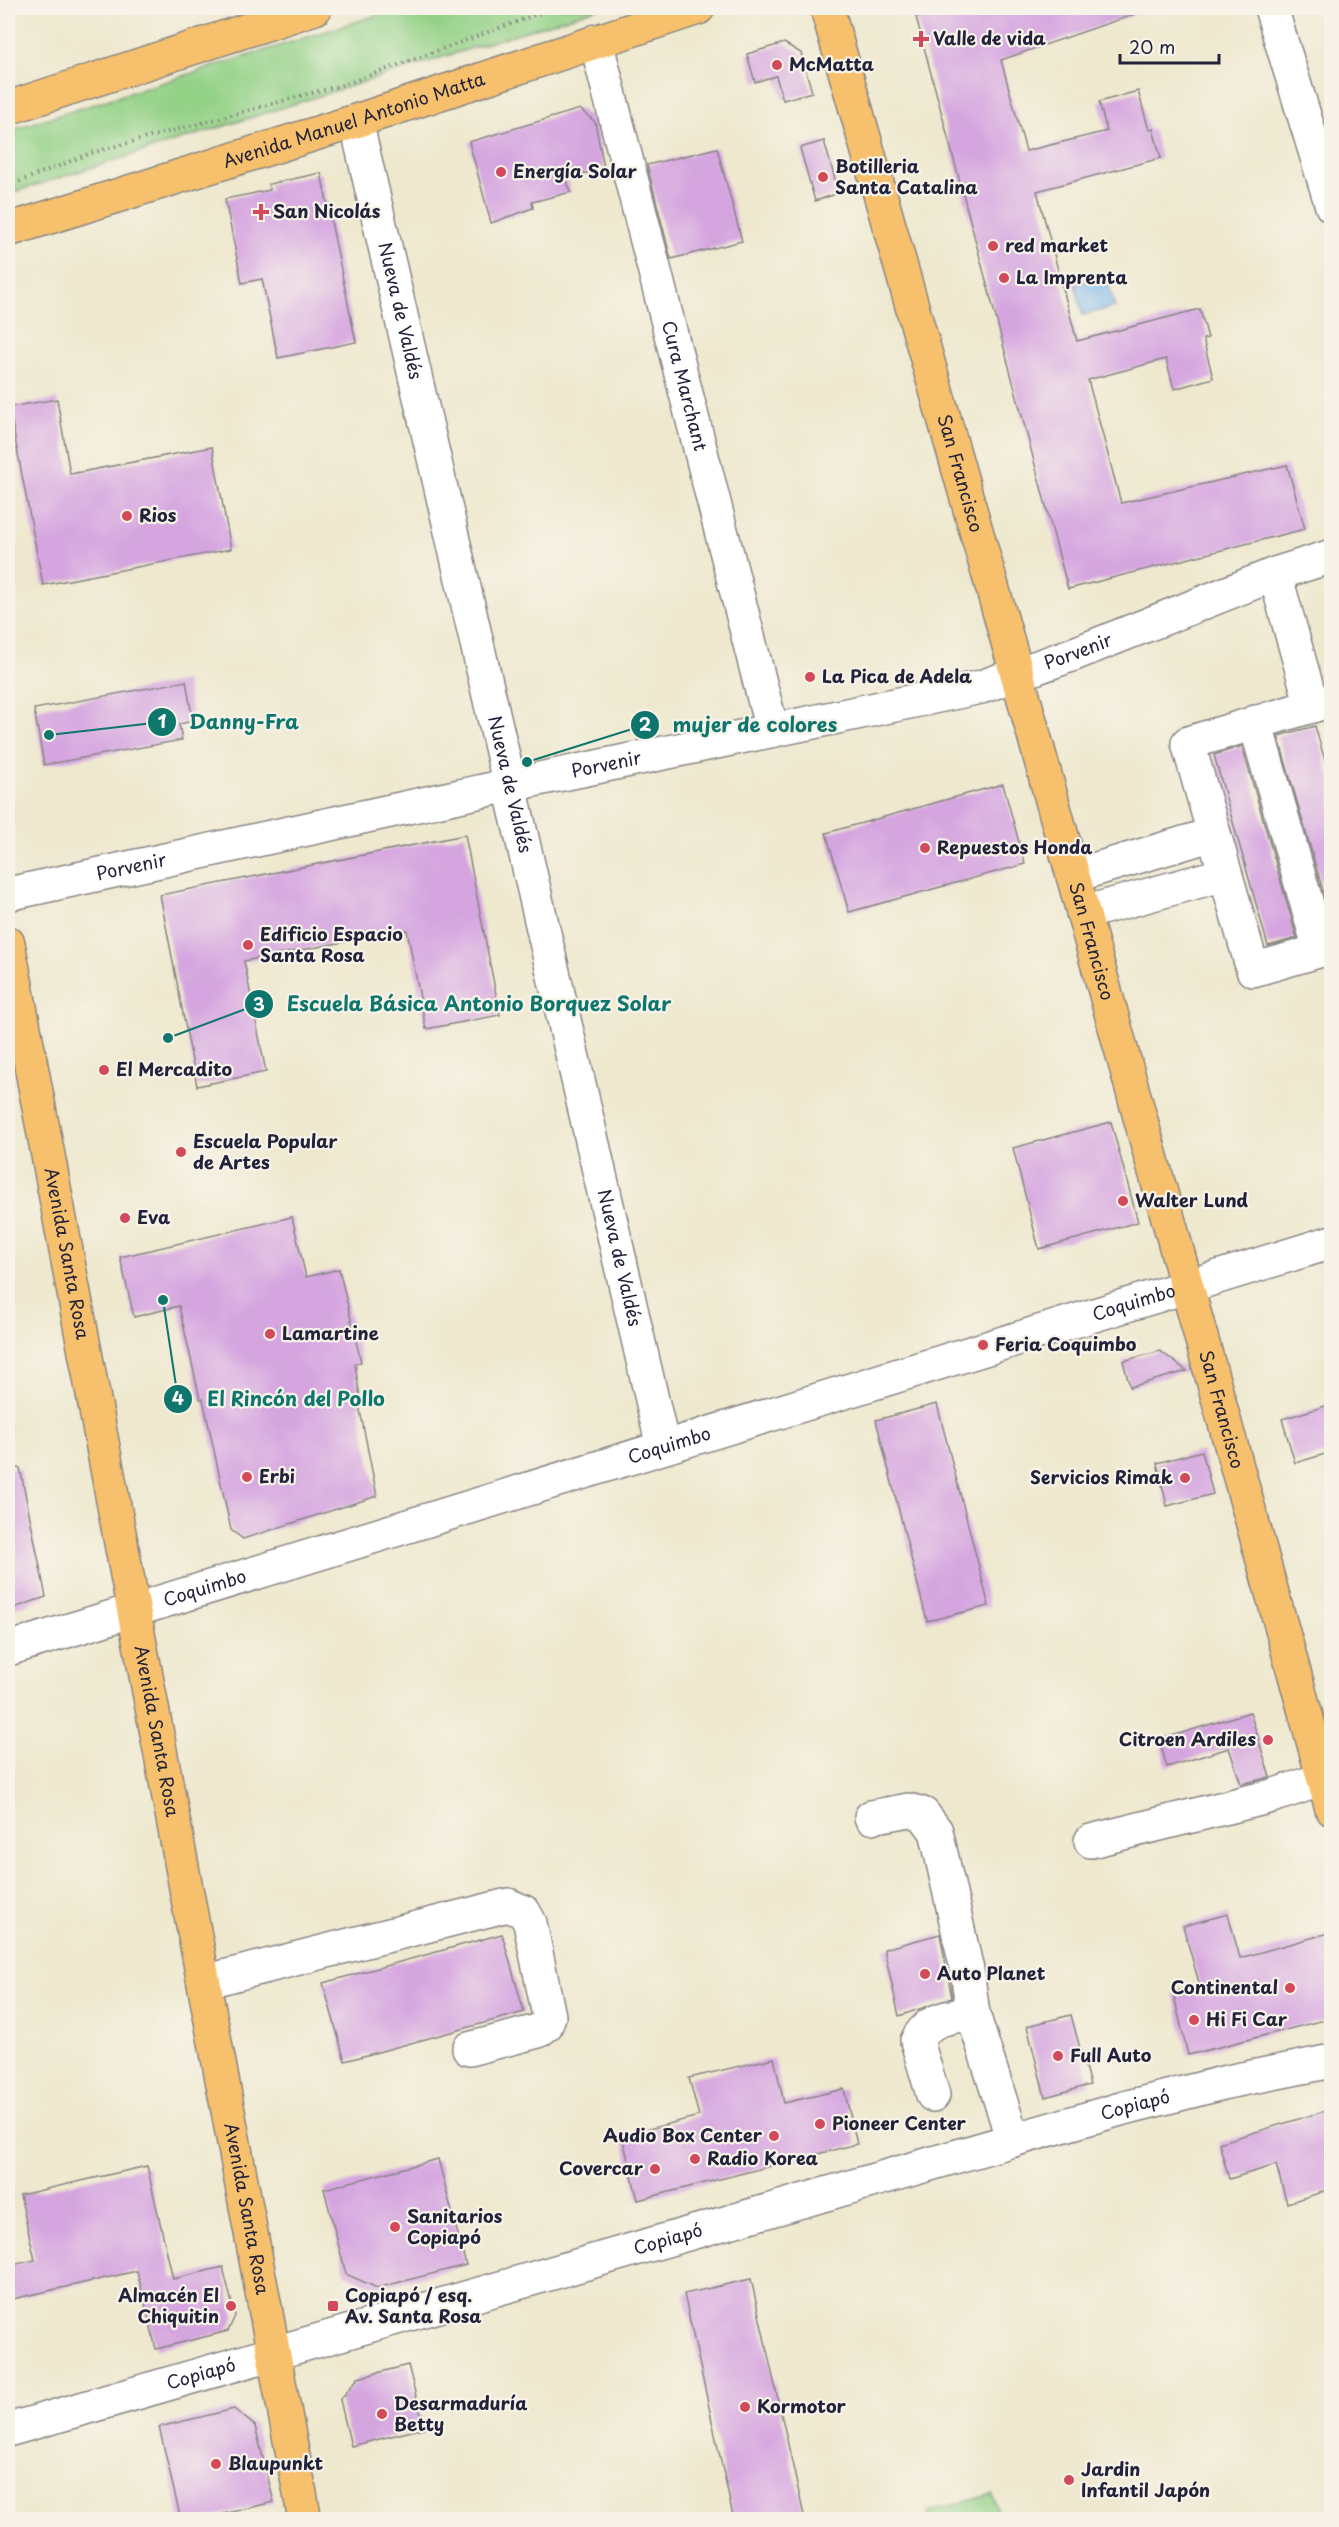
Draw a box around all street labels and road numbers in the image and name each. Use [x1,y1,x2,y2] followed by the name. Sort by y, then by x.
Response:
[219,64,489,174] street label: Avenida Manuel Antonio Matta
[372,239,430,382] street label: Nueva de Valdés
[656,318,715,454] street label: Cura Marchant
[932,411,991,535] street label: San Francisco
[1040,625,1116,676] street label: Porvenir
[482,713,540,855] street label: Nueva de Valdés
[568,743,644,784] street label: Porvenir
[93,845,169,887] street label: Porvenir
[1063,879,1122,1003] street label: San Francisco
[39,1165,97,1342] street label: Avenida Santa Rosa
[592,1186,650,1329] street label: Nueva de Valdés
[1089,1276,1179,1327] street label: Coquimbo
[1193,1347,1252,1472] street label: San Francisco
[624,1419,714,1470] street label: Coquimbo
[160,1562,249,1613] street label: Coquimbo
[129,1643,187,1820] street label: Avenida Santa Rosa
[1097,2082,1172,2126] street label: Copiapó
[218,2120,277,2297] street label: Avenida Santa Rosa
[630,2215,705,2261] street label: Copiapó
[163,2350,238,2396] street label: Copiapó

